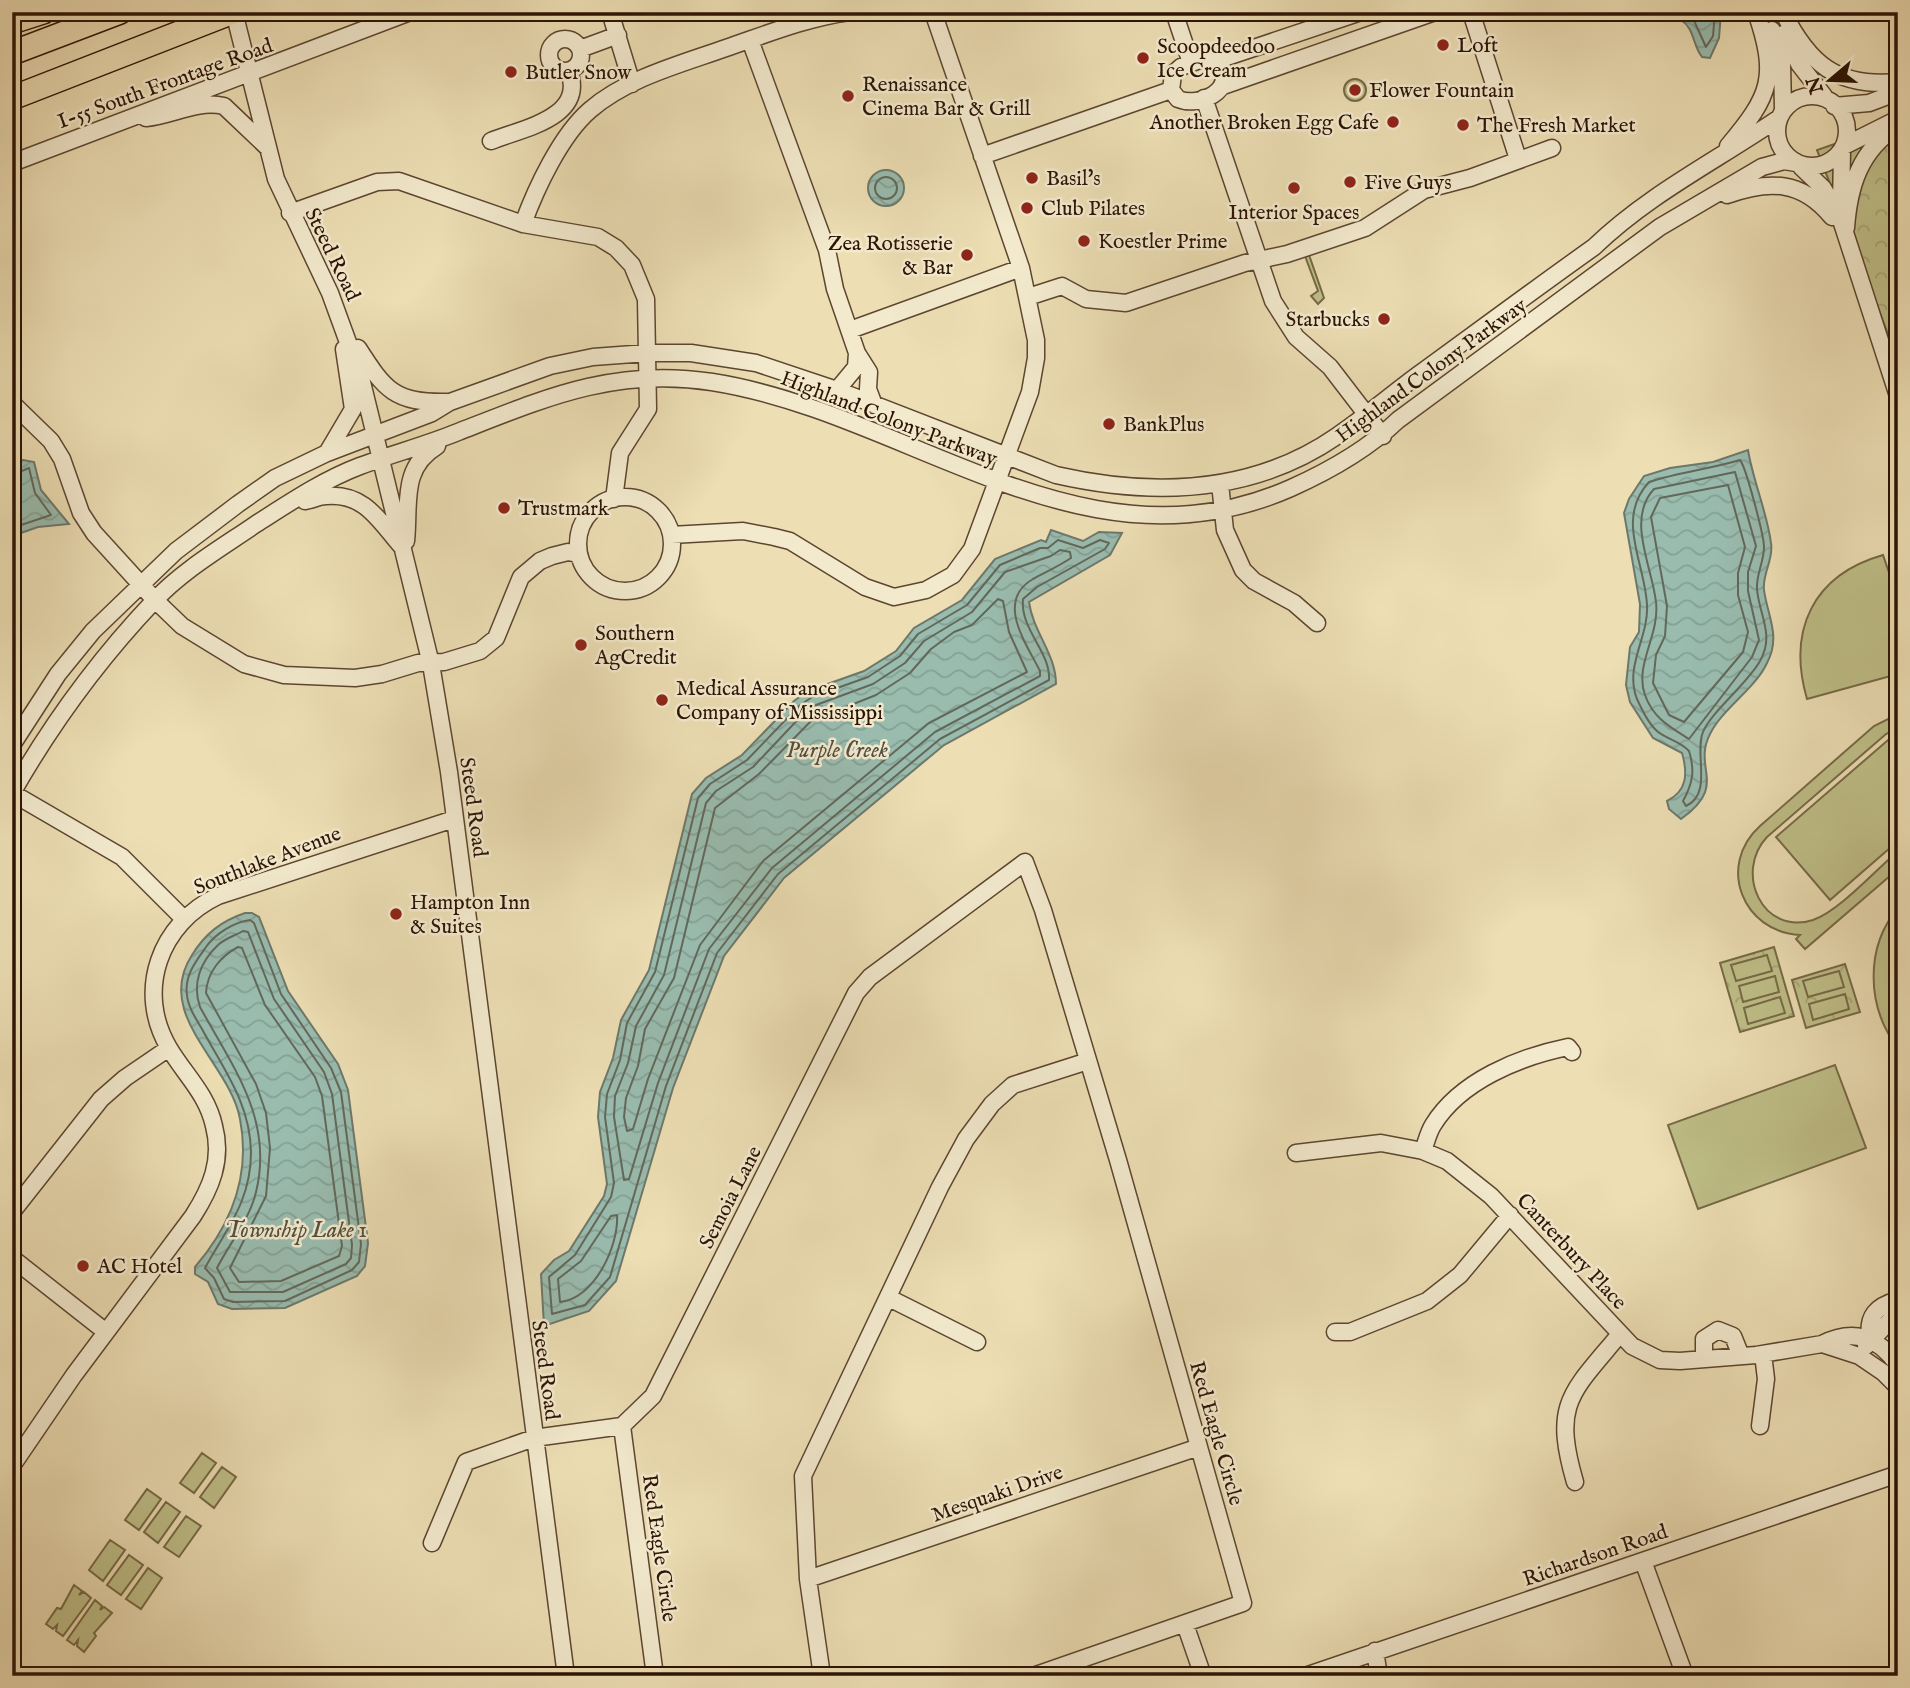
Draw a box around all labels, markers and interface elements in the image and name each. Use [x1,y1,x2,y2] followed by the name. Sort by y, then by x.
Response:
[54,33,278,136] street label: I-55 South Frontage Road
[1457,33,1498,60] place label: Loft
[1157,34,1275,85] place label: Scoopdeedoo Ice Cream
[1435,37,1451,53] marker: Loft
[1794,46,1864,116] north arrow
[1135,50,1151,66] marker: Scoopdeedoo Ice Cream
[525,60,633,87] place label: Butler Snow
[503,64,519,80] marker: Butler Snow
[862,72,1031,123] place label: Renaissance Cinema Bar & Grill
[1802,73,1830,98] text: N
[1369,78,1514,105] place label: Flower Fountain
[1347,82,1363,98] marker: Flower Fountain
[840,88,856,104] marker: Renaissance Cinema Bar & Grill
[1149,110,1379,137] place label: Another Broken Egg Cafe
[1477,113,1636,140] place label: The Fresh Market
[1385,114,1401,130] marker: Another Broken Egg Cafe
[1455,117,1471,133] marker: The Fresh Market
[1046,166,1101,193] place label: Basil's
[1024,170,1040,186] marker: Basil's
[1364,170,1452,197] place label: Five Guys
[1342,174,1358,190] marker: Five Guys
[1286,180,1302,196] marker: Interior Spaces
[1041,196,1145,223] place label: Club Pilates
[1019,200,1035,216] marker: Club Pilates
[1228,200,1360,227] place label: Interior Spaces
[297,204,366,306] street label: Steed Road
[1098,229,1228,256] place label: Koestler Prime
[828,231,953,282] place label: Zea Rotisserie & Bar
[1076,233,1092,249] marker: Koestler Prime
[959,247,975,263] marker: Zea Rotisserie & Bar
[1331,292,1533,450] street label: Highland Colony Parkway
[1286,307,1370,334] place label: Starbucks
[1376,311,1392,327] marker: Starbucks
[776,366,1001,473] street label: Highland Colony Parkway
[1123,412,1204,439] place label: BankPlus
[1101,416,1117,432] marker: BankPlus
[518,496,610,523] place label: Trustmark
[496,500,512,516] marker: Trustmark
[594,621,677,672] place label: Southern AgCredit
[573,637,589,653] marker: Southern AgCredit
[676,676,883,727] place label: Medical Assurance Company of Mississippi
[654,692,670,708] marker: Medical Assurance Company of Mississippi
[786,736,888,765] water label: Purple Creek
[452,756,493,860] street label: Steed Road
[190,821,345,902] street label: Southlake Avenue
[410,890,530,941] place label: Hampton Inn & Suites
[388,906,404,922] marker: Hampton Inn & Suites
[694,1141,769,1254] street label: Semoia Lane
[1510,1188,1632,1316] street label: Canterbury Place
[225,1216,367,1245] water label: Township Lake 1
[96,1254,182,1281] place label: AC Hotel
[75,1258,91,1274] marker: AC Hotel
[524,1319,565,1423] street label: Steed Road
[1182,1358,1249,1509] street label: Red Eagle Circle
[928,1459,1067,1530] street label: Mesquaki Drive
[635,1473,682,1624] street label: Red Eagle Circle
[1519,1519,1672,1594] street label: Richardson Road

